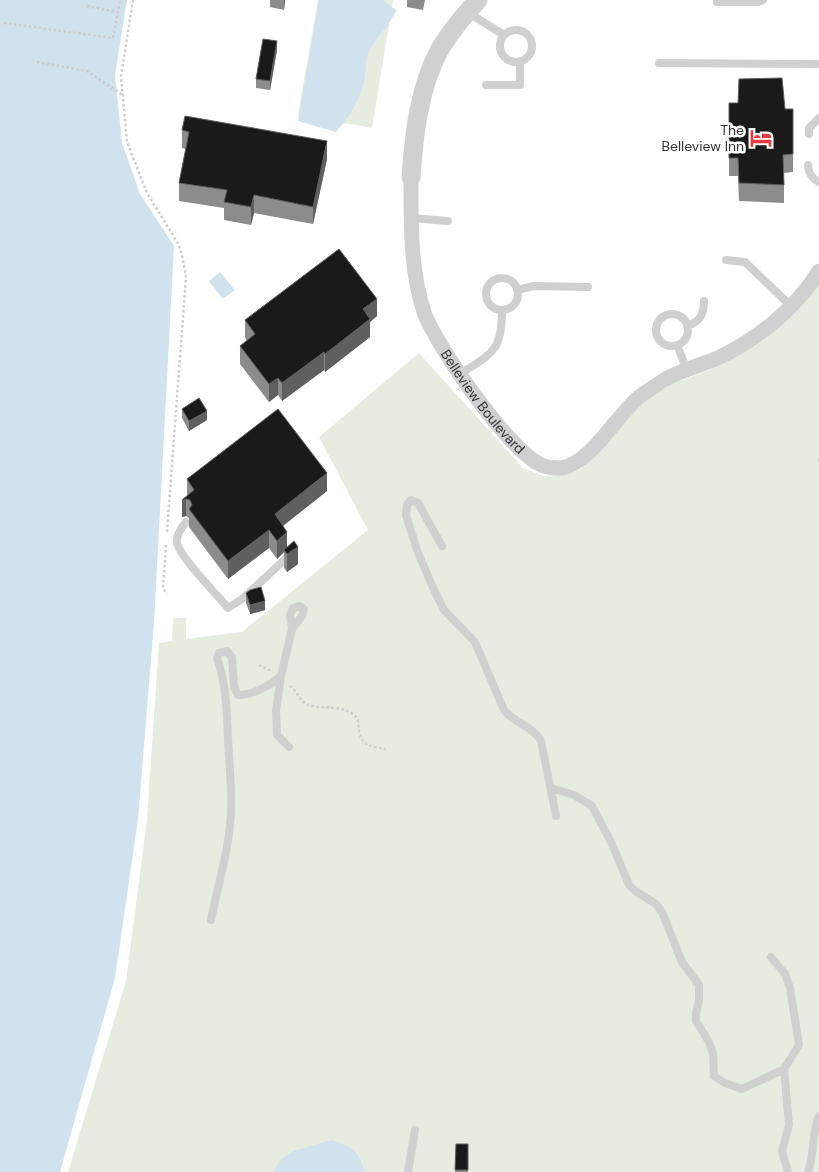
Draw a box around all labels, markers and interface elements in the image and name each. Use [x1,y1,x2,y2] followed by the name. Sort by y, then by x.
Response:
[662,121,744,155] place label: The Belleview Inn
[748,125,774,151] hotel icon: The Belleview Inn
[437,346,529,458] street label: Belleview Boulevard

